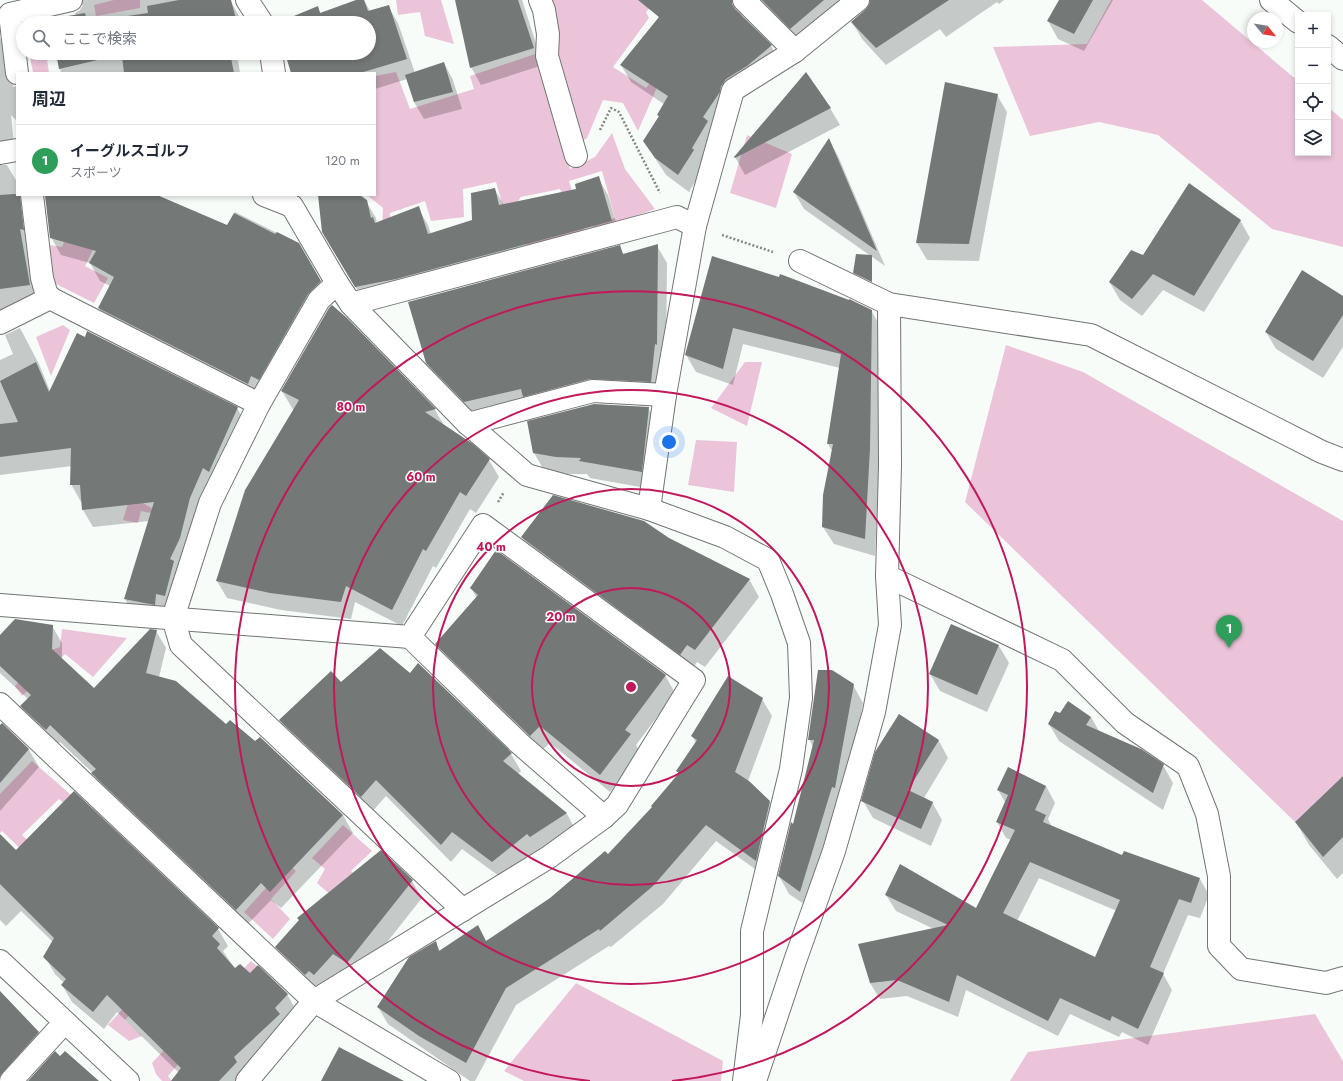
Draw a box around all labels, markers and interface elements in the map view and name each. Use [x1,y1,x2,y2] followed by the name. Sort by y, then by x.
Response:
[1247,12,1283,48] north arrow
[1295,12,1331,156] map controls
[1295,12,1331,48] button: +
[16,16,376,60] search box
[30,27,52,49] icon: search
[62,28,137,50] text: ここで検索
[1295,48,1331,84] button: −
[1295,84,1331,120] button: locate
[32,87,66,111] text: 周辺
[1295,120,1331,156] button: layers
[70,140,190,162] text: イーグルスゴルフ
[42,151,48,170] text: 1
[325,151,360,170] text: 120 m
[70,163,122,182] text: スポーツ
[337,398,366,416] text: 80 m
[659,432,679,452] your location
[406,468,436,486] text: 60 m
[476,538,506,556] text: 40 m
[546,608,576,626] text: 20 m
[1216,615,1242,648] pin: 1
[624,680,638,694] centre of rings

